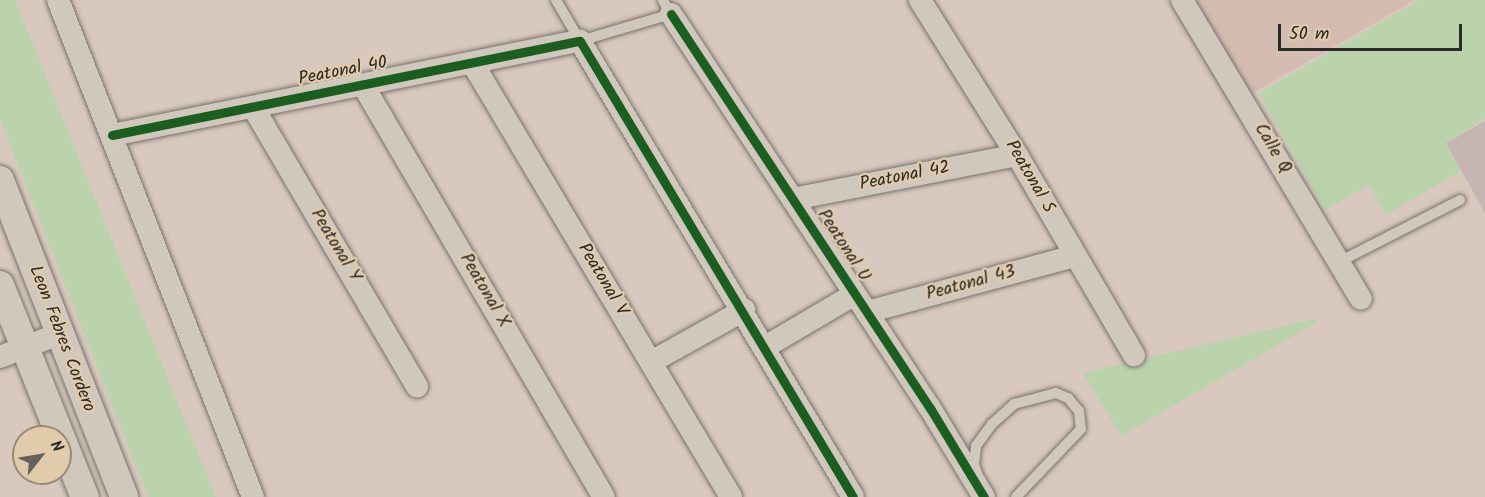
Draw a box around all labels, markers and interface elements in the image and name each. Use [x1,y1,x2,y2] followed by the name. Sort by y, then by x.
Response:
[1281,12,1466,50] scale bar
[1289,20,1329,49] text: 50 m
[297,53,389,91] street label: Peatonal 40
[1249,120,1295,178] street label: Calle Q
[999,137,1059,217] street label: Peatonal S
[858,158,952,196] street label: Peatonal 42
[305,206,365,286] street label: Peatonal Y
[812,206,874,286] street label: Peatonal U
[572,240,632,320] street label: Peatonal V
[454,250,514,332] street label: Peatonal X
[924,262,1018,306] street label: Peatonal 43
[23,263,99,415] street label: Leon Febres Cordero
[12,425,72,485] north arrow
[43,436,69,457] text: N

